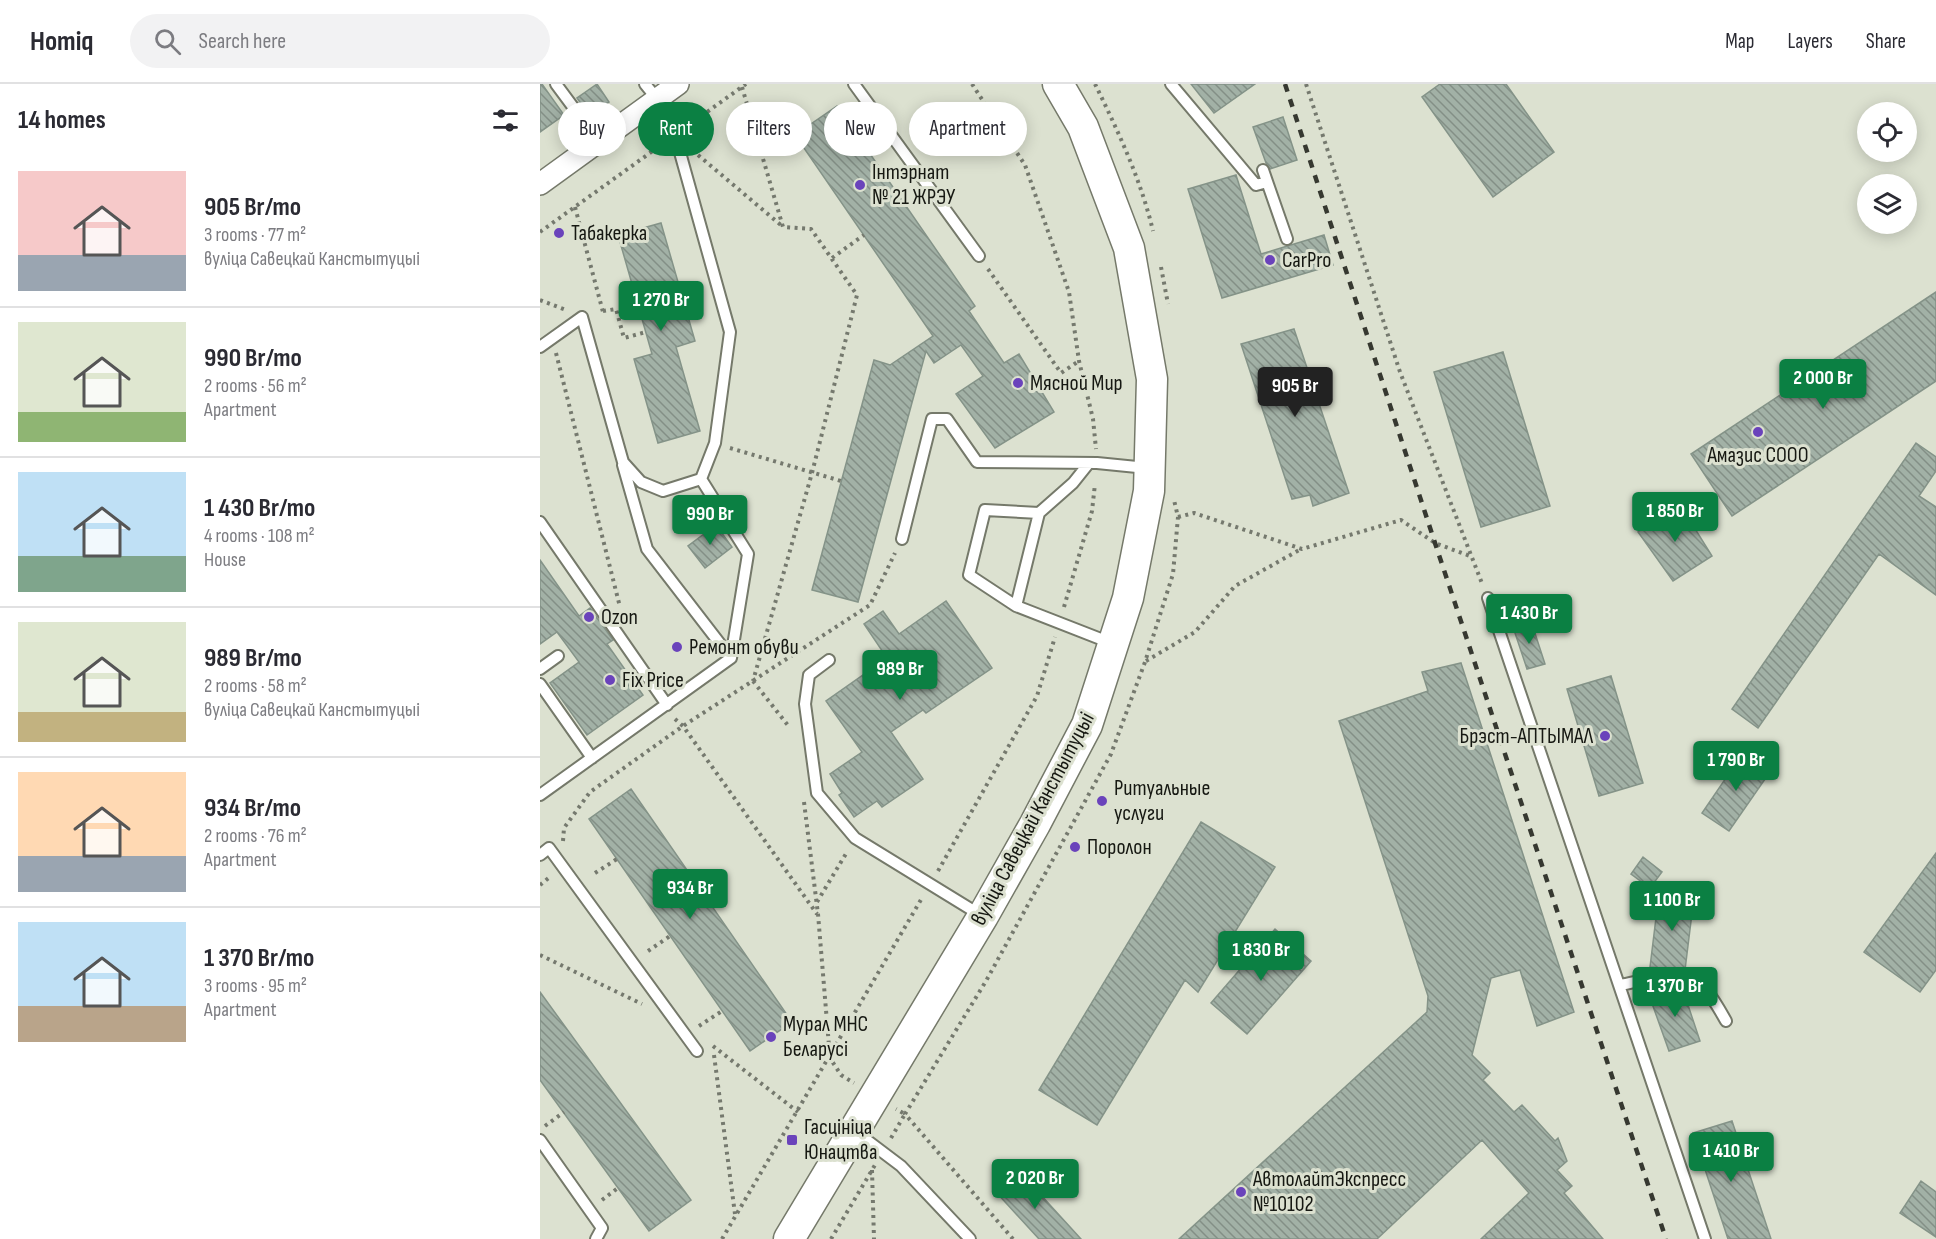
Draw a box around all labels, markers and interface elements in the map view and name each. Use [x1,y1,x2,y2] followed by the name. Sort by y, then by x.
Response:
[130,14,550,68] search box
[30,25,94,58] text: Homiq
[151,25,184,58] icon: search
[199,28,286,55] text: Search here
[1725,29,1754,54] text: Map
[1787,29,1833,54] text: Layers
[1866,29,1906,54] text: Share
[558,102,626,156] chip: Buy
[638,102,714,156] chip: Rent
[726,102,812,156] chip: Filters
[824,102,897,156] chip: New
[909,102,1027,156] chip: Apartment
[1857,102,1917,234] map controls
[1857,102,1917,162] button: locate
[489,104,522,137] icon: filters
[18,105,106,136] text: 14 homes
[872,159,956,211] place label: Інтэрнат № 21 ЖРЭУ
[1857,174,1917,234] button: layers
[853,178,867,192] marker: Інтэрнат № 21 ЖРЭУ
[204,192,301,223] text: 905 Br/mo
[66,195,138,267] icon: home
[571,220,647,247] place label: Табакерка
[204,223,306,247] text: 3 rooms · 77 m²
[552,226,566,240] marker: Табакерка
[204,247,420,271] text: вуліца Савецкай Канстытуцыі
[1282,247,1331,274] place label: CarPro
[1263,253,1277,267] marker: CarPro
[599,281,723,332] pin: 1 270 Br
[633,288,689,312] text: 1 270 Br
[204,343,302,374] text: 990 Br/mo
[66,346,138,418] icon: home
[1761,359,1885,410] pin: 2 000 Br
[1793,366,1853,390] text: 2 000 Br
[1246,367,1344,418] pin: 905 Br
[1030,370,1123,397] place label: Мясной Мир
[204,374,307,398] text: 2 rooms · 56 m²
[1272,374,1318,398] text: 905 Br
[1011,376,1025,390] marker: Мясной Мир
[204,398,277,422] text: Apartment
[1751,425,1765,439] marker: Амазис СООО
[1706,442,1809,469] place label: Амазис СООО
[1613,492,1737,543] pin: 1 850 Br
[204,493,315,524] text: 1 430 Br/mo
[661,495,759,546] pin: 990 Br
[66,496,138,568] icon: home
[1646,499,1704,523] text: 1 850 Br
[686,502,734,526] text: 990 Br
[204,524,315,548] text: 4 rooms · 108 m²
[204,548,246,572] text: House
[1467,594,1591,645] pin: 1 430 Br
[1500,601,1558,625] text: 1 430 Br
[601,604,638,631] place label: Ozon
[582,610,596,624] marker: Ozon
[689,634,799,661] place label: Ремонт обуви
[670,640,684,654] marker: Ремонт обуви
[204,643,302,674] text: 989 Br/mo
[66,646,138,718] icon: home
[851,650,949,701] pin: 989 Br
[876,657,924,681] text: 989 Br
[622,667,684,694] place label: Fix Price
[603,673,617,687] marker: Fix Price
[204,674,307,698] text: 2 rooms · 58 m²
[204,698,420,722] text: вуліца Савецкай Канстытуцыі
[965,708,1101,930] street label: вуліца Савецкай Канстытуцыі
[1460,723,1594,750] place label: Брэст-АПТЫМАЛ
[1598,729,1612,743] marker: Брэст-АПТЫМАЛ
[1674,741,1798,792] pin: 1 790 Br
[1707,748,1765,772] text: 1 790 Br
[1114,775,1210,827] place label: Ритуальные услуги
[204,793,301,824] text: 934 Br/mo
[1095,794,1109,808] marker: Ритуальные услуги
[66,796,138,868] icon: home
[204,824,307,848] text: 2 rooms · 76 m²
[1087,834,1152,861] place label: Поролон
[1068,840,1082,854] marker: Поролон
[204,848,277,872] text: Apartment
[641,869,739,920] pin: 934 Br
[667,876,713,900] text: 934 Br
[1610,881,1734,932] pin: 1 100 Br
[1644,888,1700,912] text: 1 100 Br
[1199,931,1323,982] pin: 1 830 Br
[1232,938,1290,962] text: 1 830 Br
[204,943,314,974] text: 1 370 Br/mo
[66,946,138,1018] icon: home
[1613,967,1737,1018] pin: 1 370 Br
[204,974,307,998] text: 3 rooms · 95 m²
[1647,974,1703,998] text: 1 370 Br
[204,998,277,1022] text: Apartment
[783,1011,868,1063] place label: Мурал МНС Беларусі
[764,1030,778,1044] marker: Мурал МНС Беларусі
[804,1114,877,1166] place label: Гасцініца Юнацтва
[1669,1132,1793,1183] pin: 1 410 Br
[785,1133,799,1147] marker: Гасцініца Юнацтва
[1703,1139,1759,1163] text: 1 410 Br
[973,1159,1097,1210] pin: 2 020 Br
[1006,1166,1064,1190] text: 2 020 Br
[1252,1166,1406,1218] place label: АвтолайтЭкспресс №10102
[1234,1185,1248,1199] marker: АвтолайтЭкспресс №10102

